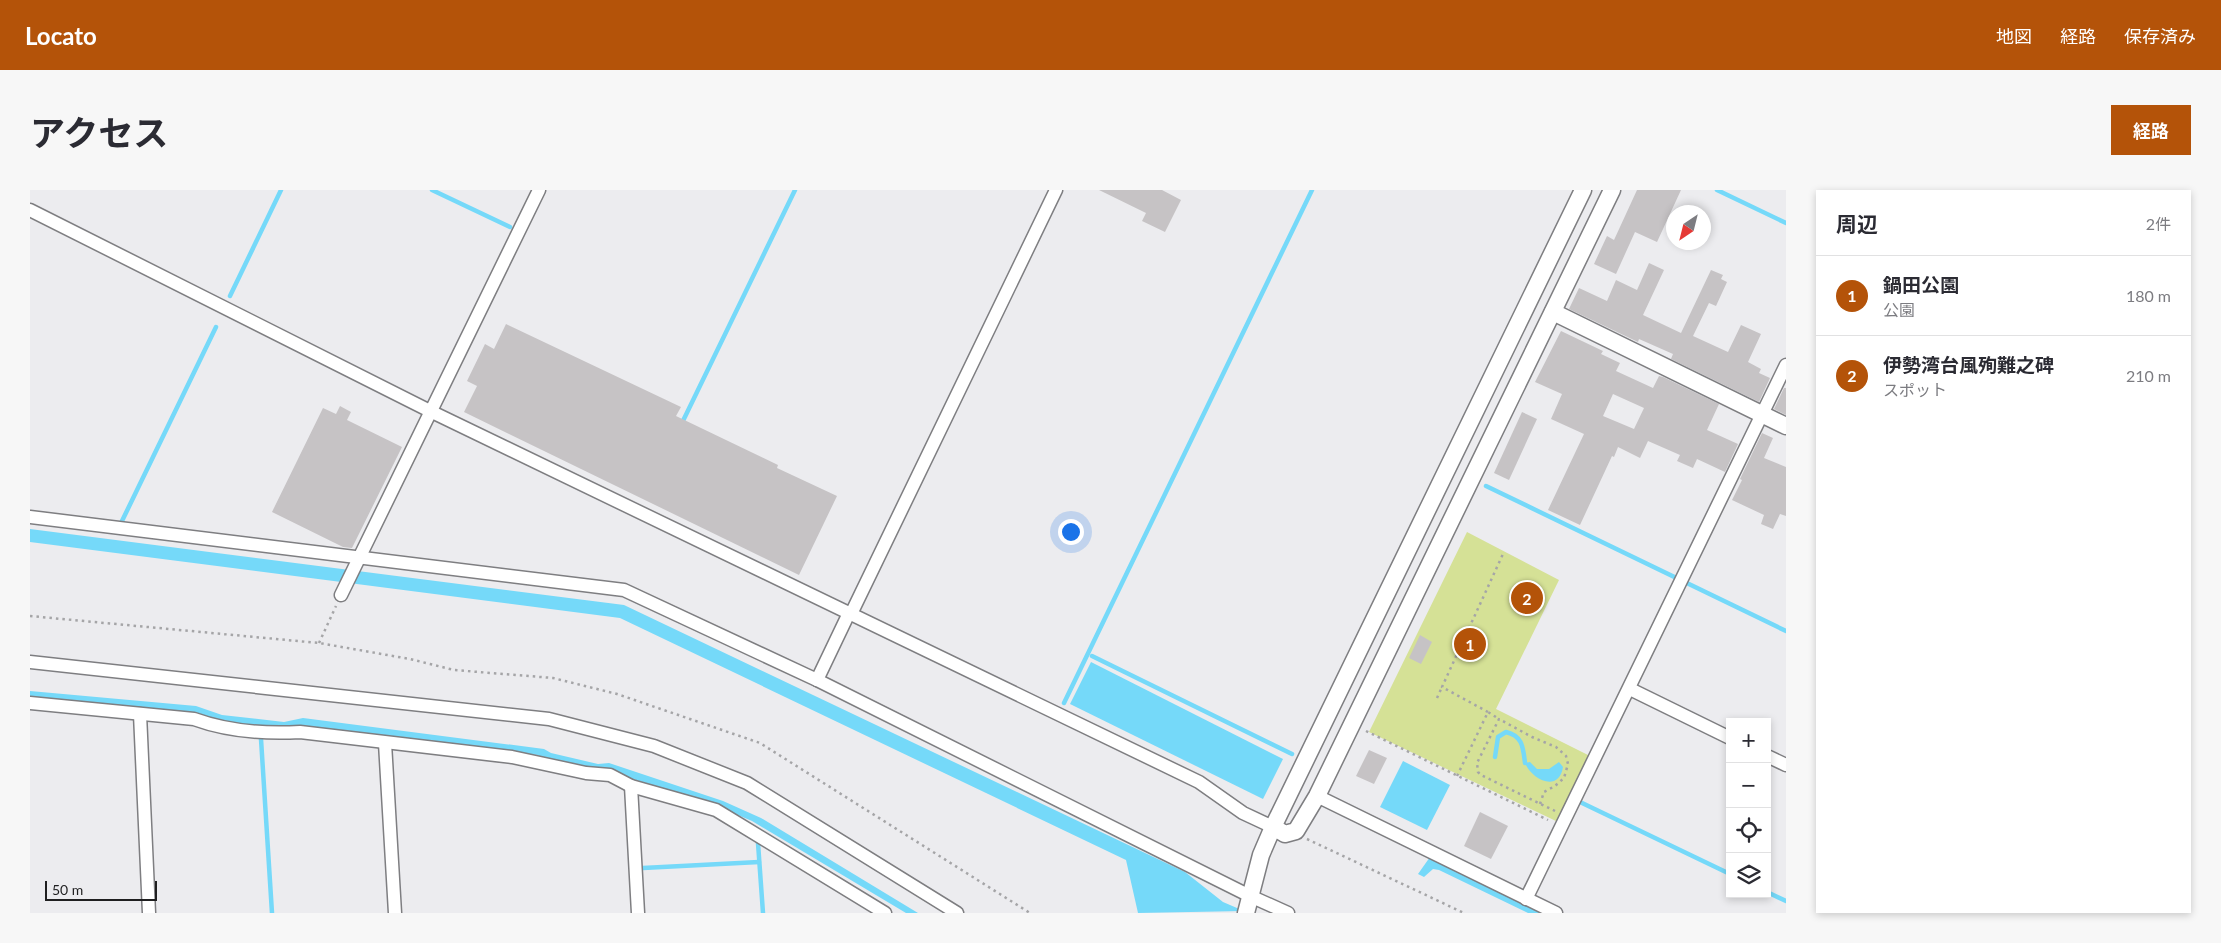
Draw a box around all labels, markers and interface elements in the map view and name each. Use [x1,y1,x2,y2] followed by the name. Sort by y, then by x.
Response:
[25,21,97,50] text: Locato
[1996,25,2032,47] text: 地図
[2060,25,2096,47] text: 経路
[2124,25,2196,47] text: 保存済み
[2111,105,2191,155] button: 経路
[30,111,168,153] text: アクセス
[1666,205,1711,250] north arrow
[1836,211,1878,236] text: 周辺
[2146,214,2171,233] text: 2件
[1883,273,1959,296] text: 鍋田公園
[1847,286,1857,305] text: 1
[2126,286,2171,305] text: 180 m
[1883,300,1915,319] text: 公園
[1883,353,2054,376] text: 伊勢湾台風殉難之碑
[1847,366,1857,385] text: 2
[2126,366,2171,385] text: 210 m
[1883,380,1947,399] text: スポット
[1058,519,1084,545] your location
[1511,579,1543,617] pin: 2
[1454,625,1486,663] pin: 1
[1726,718,1771,898] map controls
[1726,718,1771,763] button: +
[1726,763,1771,808] button: −
[1726,808,1771,853] button: locate
[1726,853,1771,898] button: layers
[45,878,158,901] scale bar
[52,881,83,898] text: 50 m

